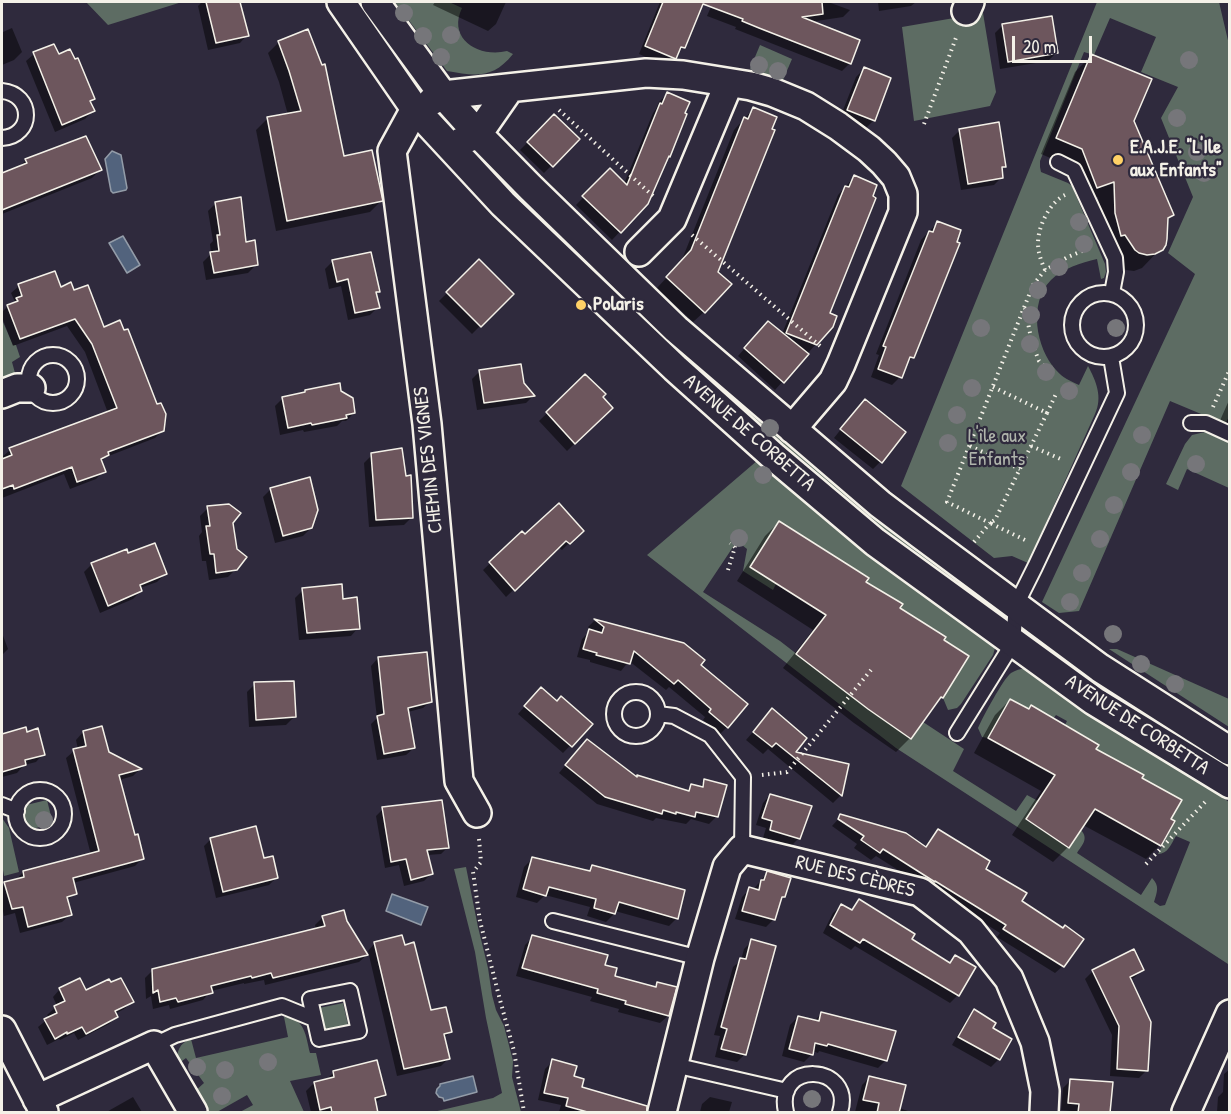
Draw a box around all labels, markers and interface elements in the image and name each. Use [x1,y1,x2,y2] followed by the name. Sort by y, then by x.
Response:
[1015,24,1094,62] scale bar
[1023,34,1056,59] text: 20 m
[1130,136,1222,183] place label: E.A.J.E. "L'Ile aux Enfants"
[1111,153,1125,167] marker: E.A.J.E. "L'Ile aux Enfants"
[593,293,644,317] place label: Polaris
[574,298,588,312] marker: Polaris
[678,369,820,497] street label: AVENUE DE CORBETTA
[409,385,449,535] street label: CHEMIN DES VIGNES
[968,425,1026,472] park label: L'île aux Enfants
[1061,670,1213,780] street label: AVENUE DE CORBETTA
[793,851,917,903] street label: RUE DES CÈDRES

